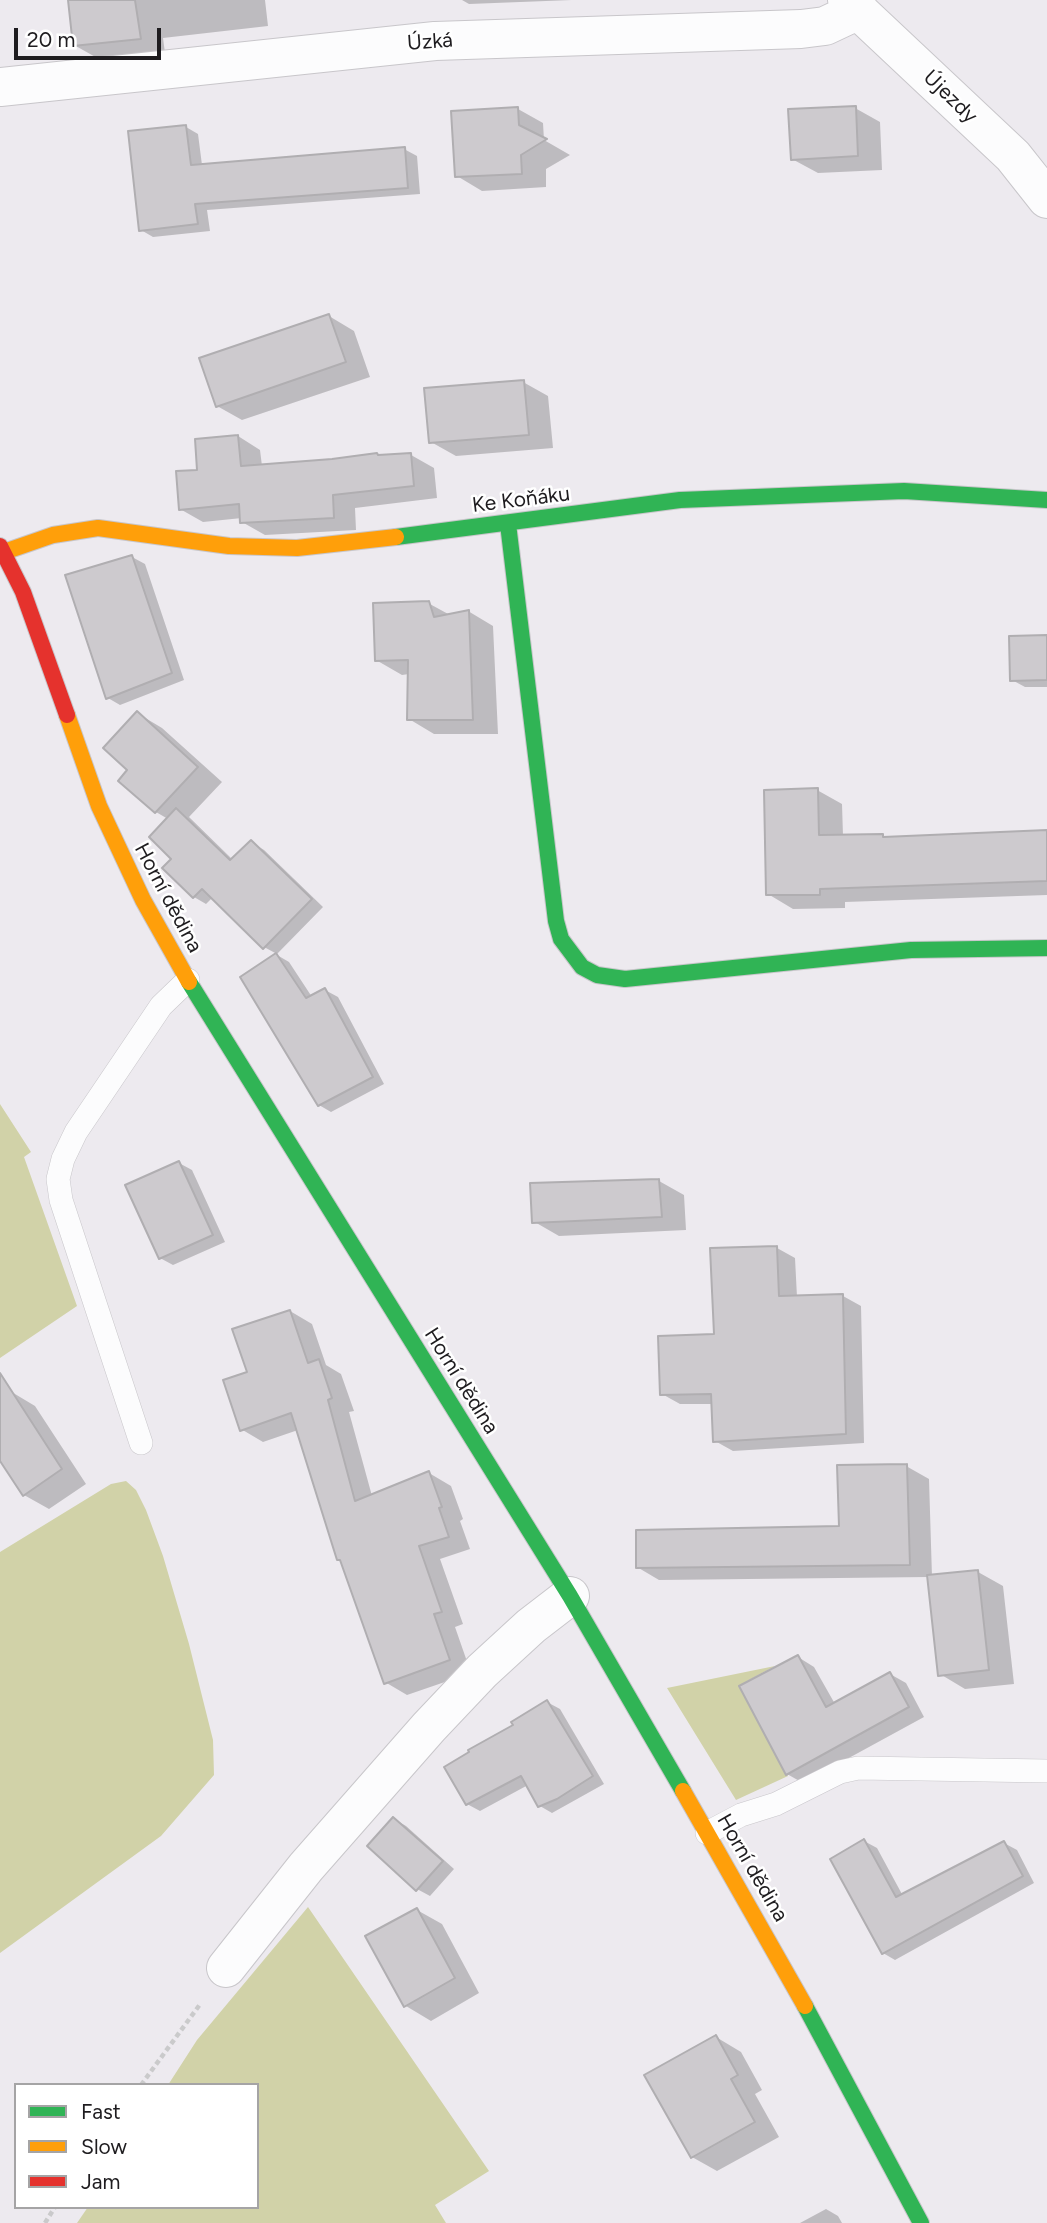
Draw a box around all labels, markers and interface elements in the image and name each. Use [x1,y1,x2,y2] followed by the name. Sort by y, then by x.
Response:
[18,14,164,58] scale bar
[27,27,75,52] text: 20 m
[406,28,454,56] street label: Úzká
[918,65,982,129] street label: Újezdy
[471,481,571,519] street label: Ke Koňáku
[129,839,207,957] street label: Horní dědina
[418,1323,504,1439] street label: Horní dědina
[711,1810,793,1926] street label: Horní dědina
[14,2083,259,2209] legend
[81,2099,121,2124] text: Fast
[81,2134,127,2159] text: Slow
[81,2169,120,2194] text: Jam

